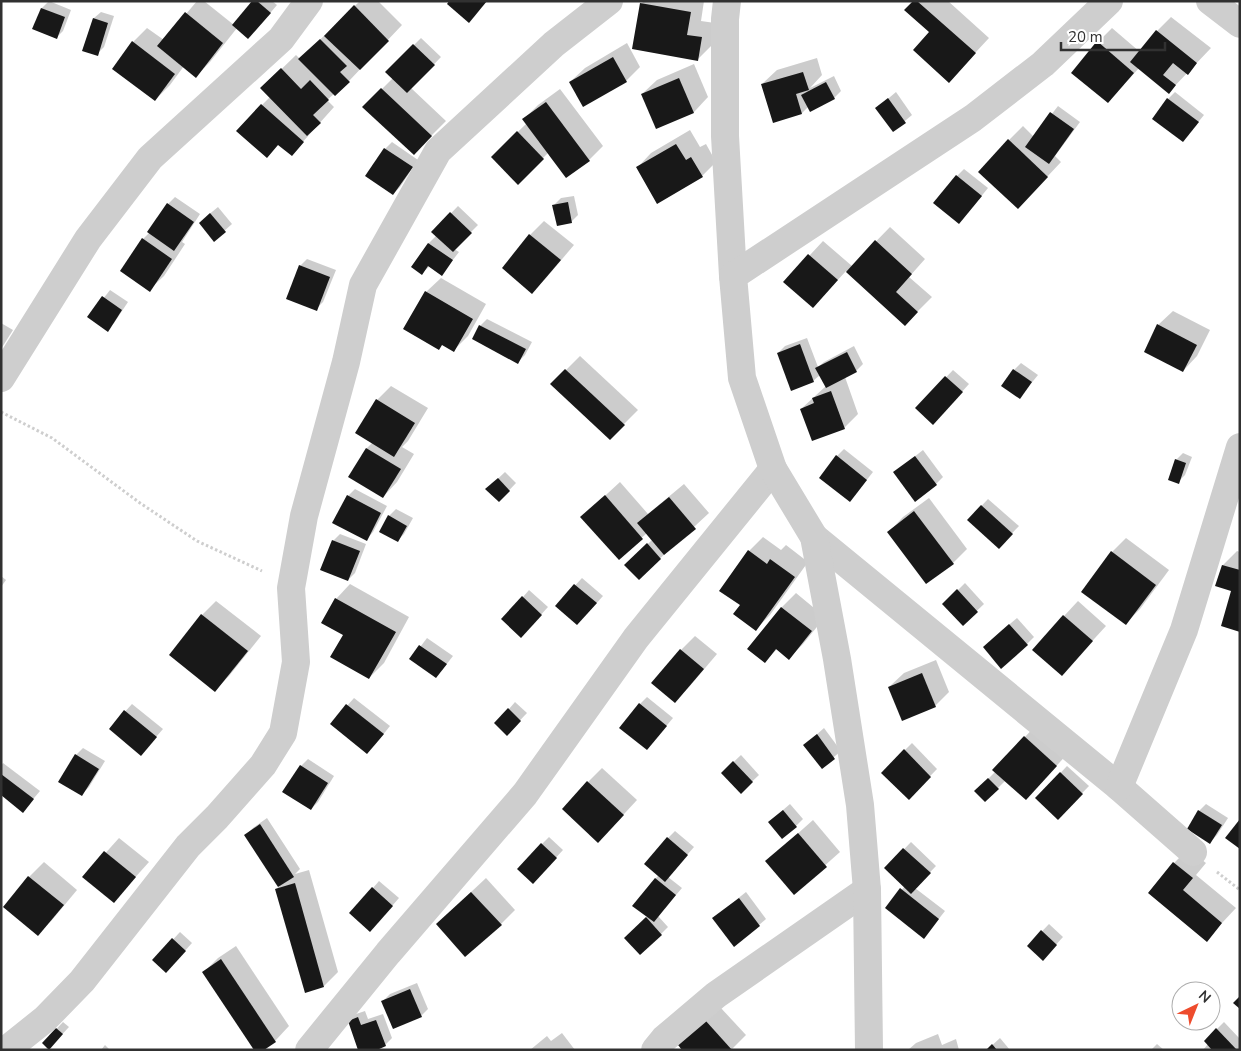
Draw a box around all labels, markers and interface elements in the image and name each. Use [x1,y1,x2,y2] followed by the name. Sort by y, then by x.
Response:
[1061,20,1165,52] scale bar
[1068,27,1103,47] text: 20 m
[1171,981,1221,1031] north arrow
[1194,986,1215,1007] text: N

